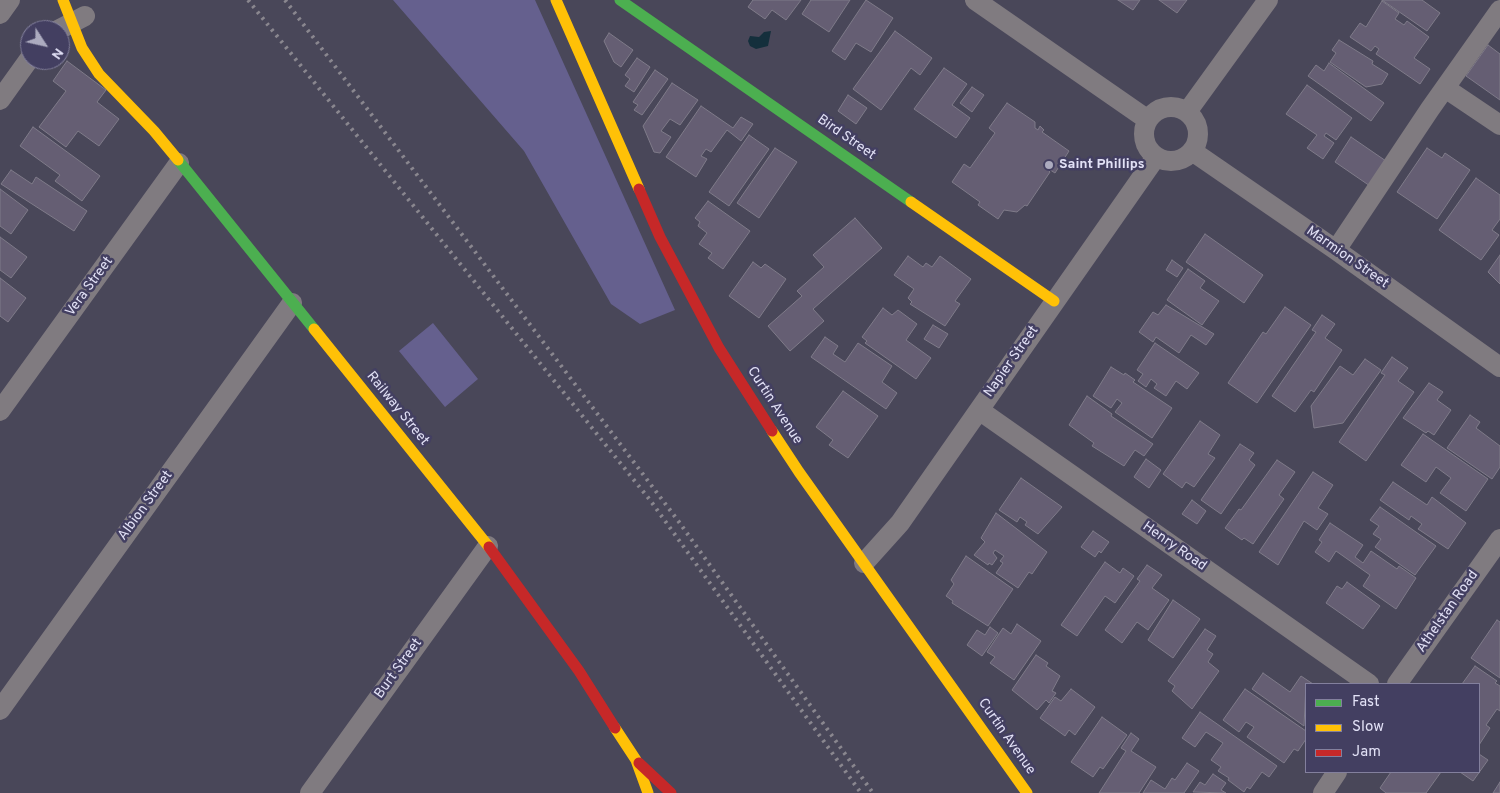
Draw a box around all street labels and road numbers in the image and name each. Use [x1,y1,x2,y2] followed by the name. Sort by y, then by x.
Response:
[814,112,878,164] street label: Bird Street
[1303,223,1391,293] street label: Marmion Street
[63,254,117,320] street label: Vera Street
[981,323,1043,401] street label: Napier Street
[743,364,805,448] street label: Curtin Avenue
[362,369,432,449] street label: Railway Street
[115,468,177,544] street label: Albion Street
[1139,519,1209,575] street label: Henry Road
[1413,568,1483,656] street label: Athelstan Road
[372,636,426,702] street label: Burt Street
[974,696,1038,778] street label: Curtin Avenue

